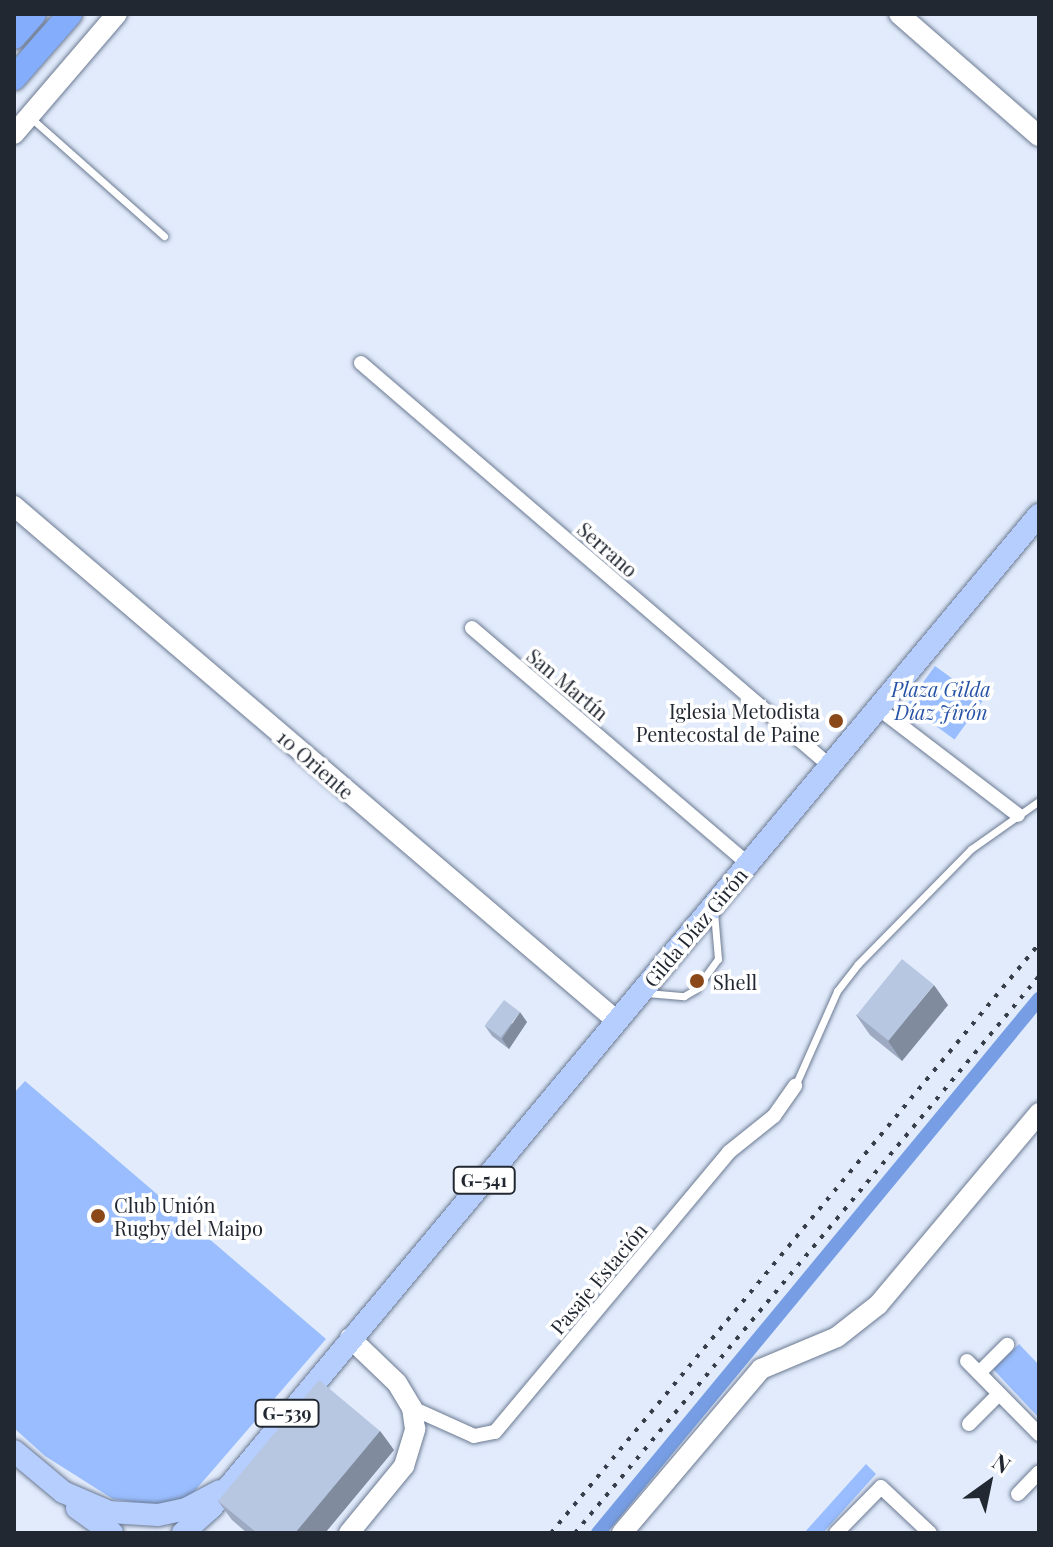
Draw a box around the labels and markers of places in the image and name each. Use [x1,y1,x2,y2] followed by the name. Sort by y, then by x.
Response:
[636,698,820,745] place label: Iglesia Metodista Pentecostal de Paine
[827,712,845,730] marker: Iglesia Metodista Pentecostal de Paine
[713,969,757,993] place label: Shell
[688,972,706,990] marker: Shell
[114,1192,263,1239] place label: Club Unión Rugby del Maipo
[89,1207,107,1225] marker: Club Unión Rugby del Maipo

